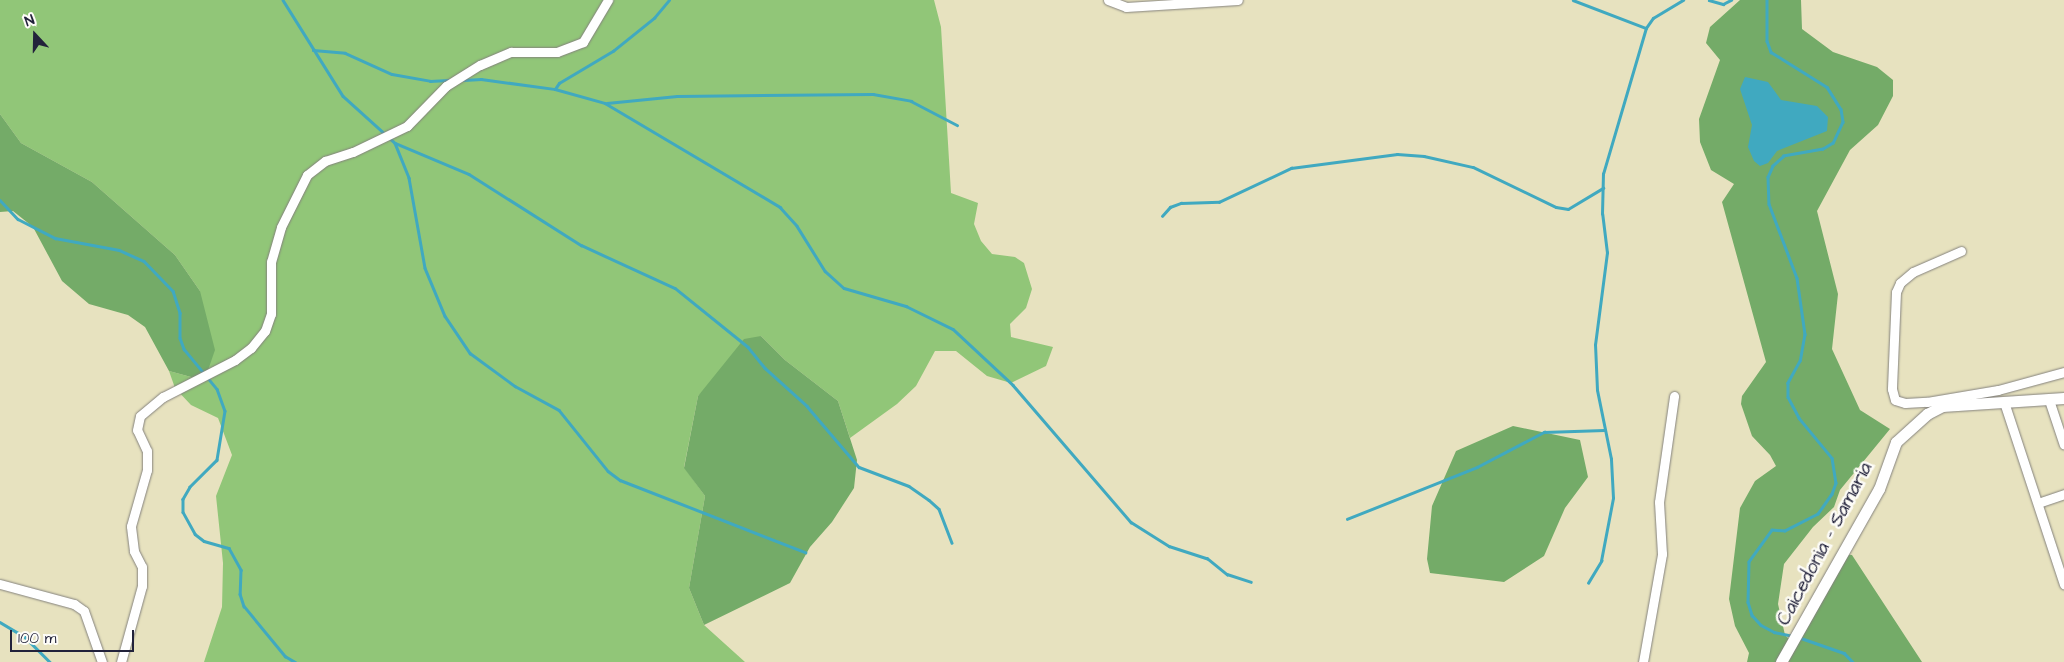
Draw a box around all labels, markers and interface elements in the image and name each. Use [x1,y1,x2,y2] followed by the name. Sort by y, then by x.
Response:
[10,10,60,60] north arrow
[22,10,37,32] text: N
[1772,459,1878,629] street label: Caicedonia - Samaria
[12,620,136,652] scale bar
[18,628,57,649] text: 100 m

